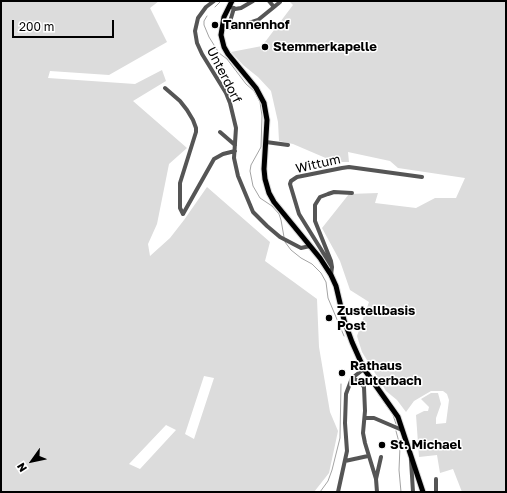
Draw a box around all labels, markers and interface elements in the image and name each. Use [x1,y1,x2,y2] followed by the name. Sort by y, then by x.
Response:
[14,12,116,38] scale bar
[223,17,290,33] place label: Tannenhof
[19,19,54,34] text: 200 m
[210,20,220,30] marker: Tannenhof
[273,39,377,55] place label: Stemmerkapelle
[260,42,270,52] marker: Stemmerkapelle
[203,44,245,106] street label: Unterdorf
[294,151,342,177] street label: Wittum
[337,303,415,334] place label: Zustellbasis Post
[324,313,334,323] marker: Zustellbasis Post
[350,358,422,389] place label: Rathaus Lauterbach
[337,368,347,378] marker: Rathaus Lauterbach
[390,437,462,453] place label: St. Michael
[377,440,387,450] marker: St. Michael
[12,441,52,481] north arrow
[14,461,29,475] text: N

